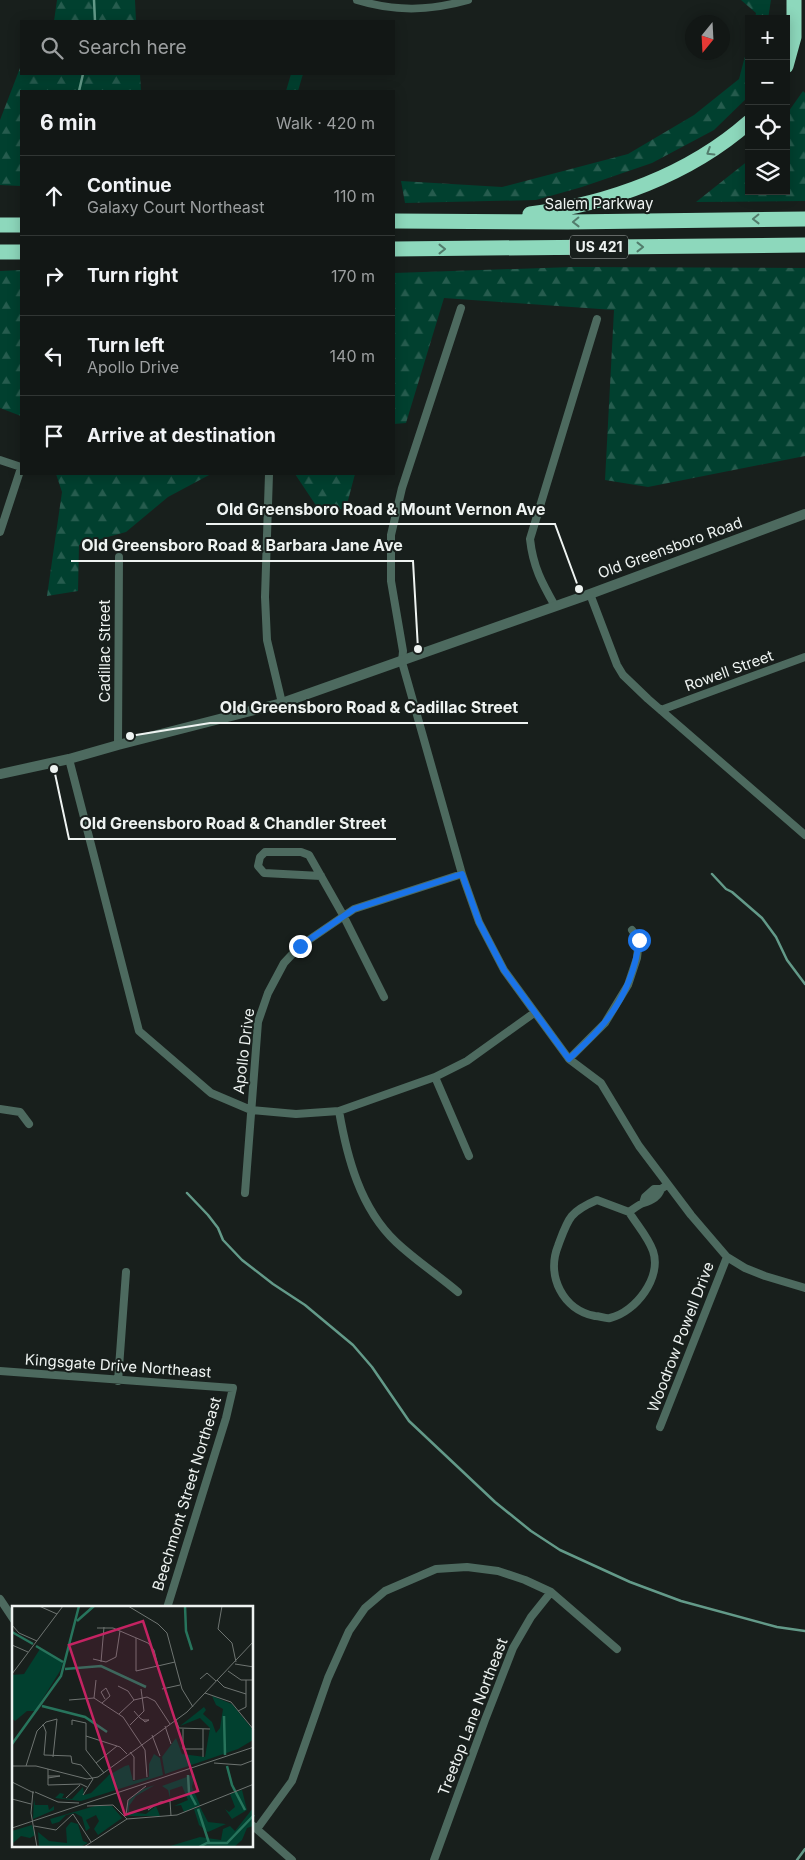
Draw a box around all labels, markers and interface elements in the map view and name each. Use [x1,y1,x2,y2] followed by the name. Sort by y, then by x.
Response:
[685,15,730,60] north arrow
[745,15,790,195] map controls
[745,15,790,60] button: +
[20,20,395,75] search box
[38,34,66,62] icon: search
[78,36,187,59] text: Search here
[745,60,790,105] button: −
[745,105,790,150] button: locate
[40,110,97,135] text: 6 min
[276,113,375,133] text: Walk · 420 m
[706,145,715,155] one-way arrow
[745,150,790,195] button: layers
[87,174,172,197] text: Continue
[40,182,68,210] icon: ahead
[333,186,375,206] text: 110 m
[545,194,654,213] street label: Salem Parkway
[87,197,265,217] text: Galaxy Court Northeast
[752,214,760,225] one-way arrow
[572,217,580,227] one-way arrow
[570,236,628,258] road number: US 421
[636,242,644,252] one-way arrow
[439,243,447,254] one-way arrow
[40,262,68,290] icon: right
[87,264,178,287] text: Turn right
[331,266,375,286] text: 170 m
[87,334,165,357] text: Turn left
[40,342,68,370] icon: left
[330,346,375,366] text: 140 m
[87,357,179,377] text: Apollo Drive
[40,422,68,450] icon: arrive
[87,424,276,447] text: Arrive at destination
[206,493,555,524] callout: Old Greensboro Road & Mount Vernon Ave
[217,499,545,519] text: Old Greensboro Road & Mount Vernon Ave
[595,513,745,583] street label: Old Greensboro Road
[71,530,413,561] callout: Old Greensboro Road & Barbara Jane Ave
[81,535,403,555] text: Old Greensboro Road & Barbara Jane Ave
[95,599,114,703] street label: Cadillac Street
[682,646,776,695] street label: Rowell Street
[210,692,528,723] callout: Old Greensboro Road & Cadillac Street
[220,697,518,717] text: Old Greensboro Road & Cadillac Street
[69,808,396,839] callout: Old Greensboro Road & Chandler Street
[80,813,387,833] text: Old Greensboro Road & Chandler Street
[628,929,651,952] route start
[289,935,312,958] route end
[229,1007,258,1095] street label: Apollo Drive
[643,1259,718,1415] street label: Woodrow Powell Drive
[24,1350,212,1381] street label: Kingsgate Drive Northeast
[148,1395,225,1593] street label: Beechmont Street Northeast
[12,1606,254,1848] inset map
[434,1635,511,1799] street label: Treetop Lane Northeast

